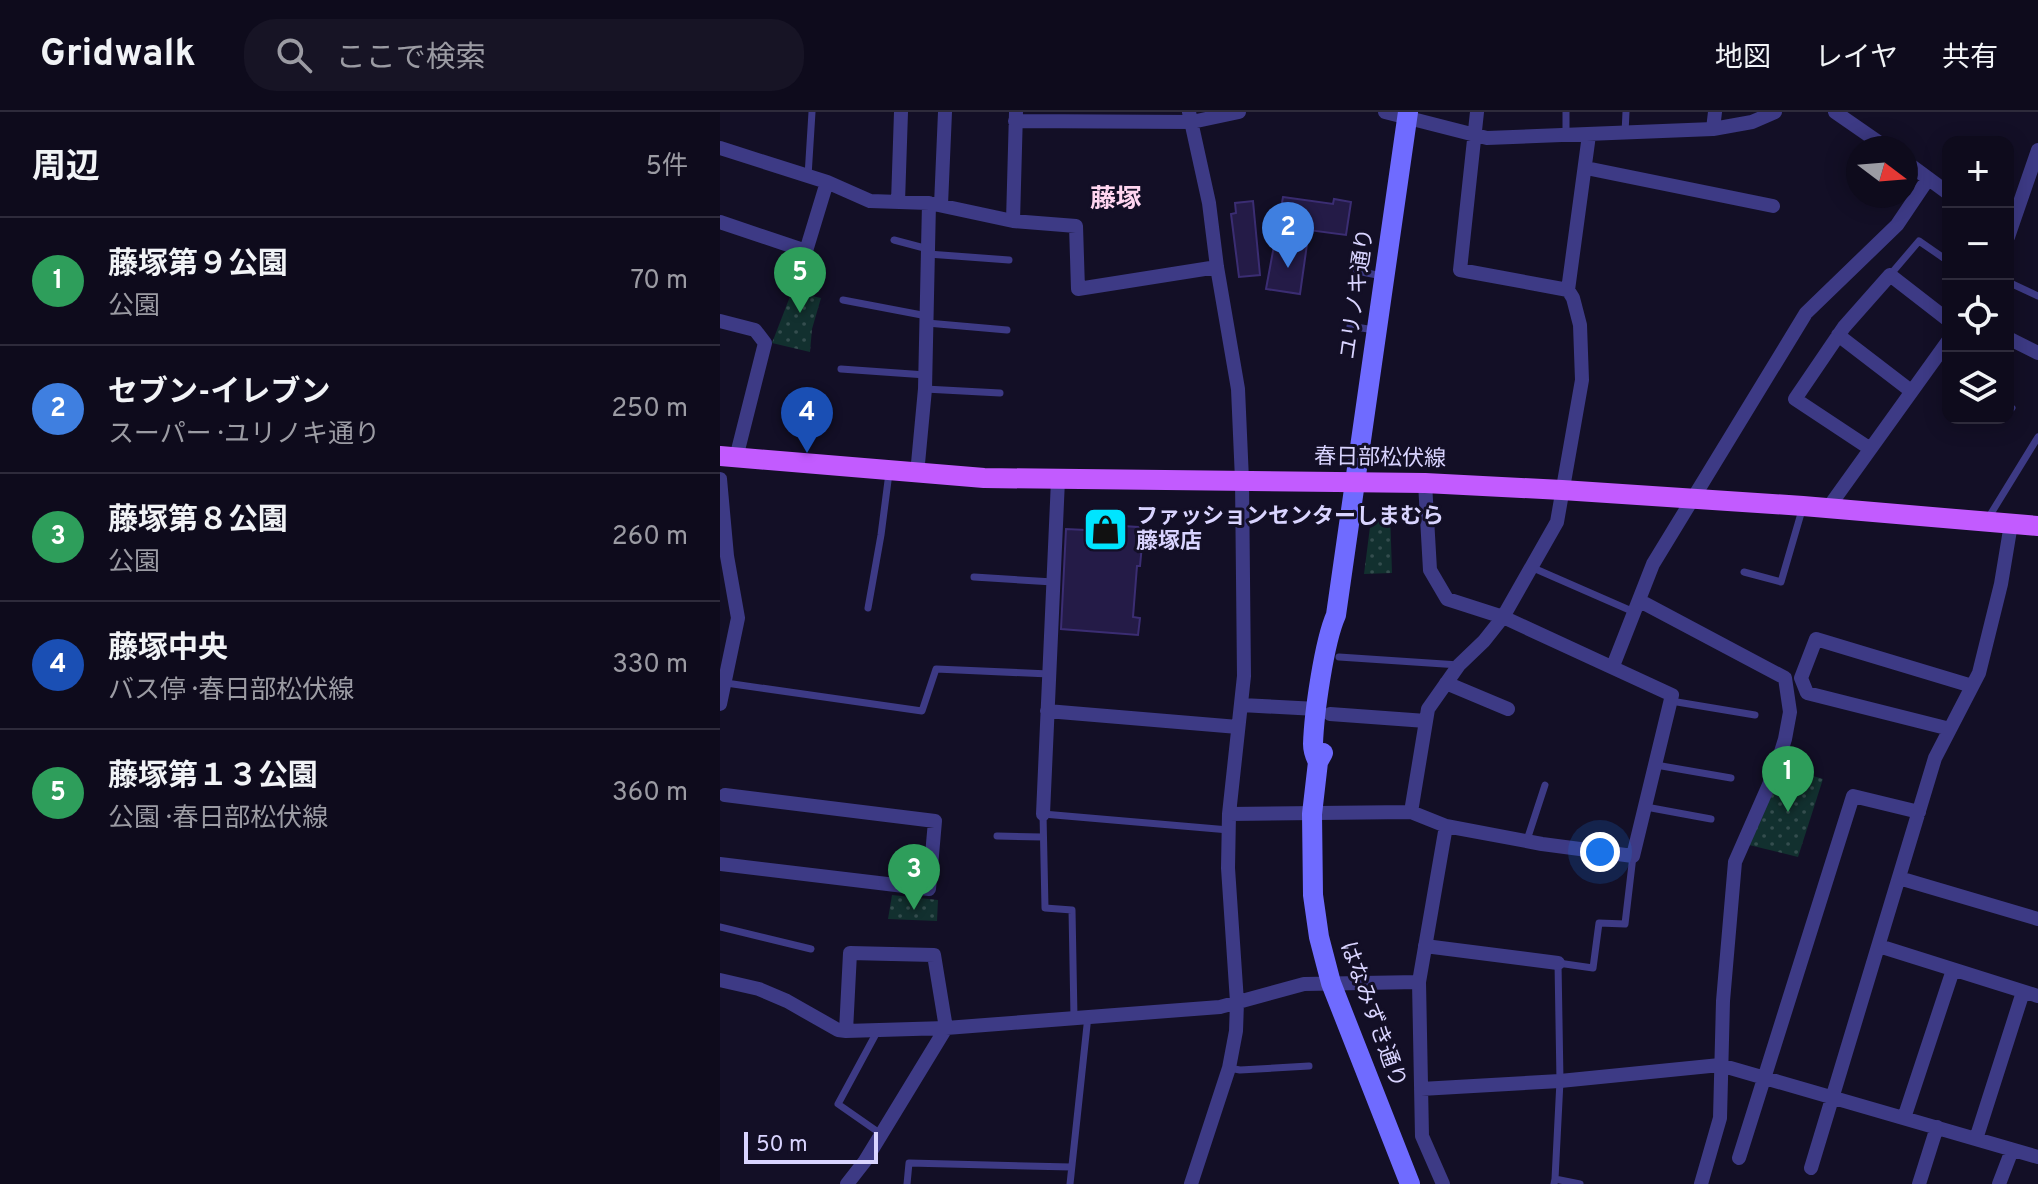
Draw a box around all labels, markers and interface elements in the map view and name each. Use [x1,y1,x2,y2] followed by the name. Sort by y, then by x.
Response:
[244,19,804,91] search box
[40,31,196,80] text: Gridwalk
[272,33,316,77] icon: search
[336,41,486,78] text: ここで検索
[1715,41,1771,77] text: 地図
[1815,41,1898,77] text: レイヤ
[1942,41,1998,77] text: 共有
[1846,136,1918,208] north arrow
[1942,136,2014,424] map controls
[1942,136,2014,208] button: +
[32,147,100,190] text: 周辺
[646,151,688,184] text: 5件
[1090,184,1142,217] district label: 藤塚
[1262,202,1314,268] pin: 2
[1942,208,2014,280] button: −
[1335,227,1381,361] street label: ユリノキ通り
[108,247,288,284] text: 藤塚第９公園
[774,247,826,313] pin: 5
[53,265,63,298] text: 1
[630,265,688,298] text: 70 m
[1942,280,2014,352] button: locate
[108,291,160,324] text: 公園
[1942,352,2014,424] button: layers
[108,375,330,412] text: セブン-イレブン
[781,387,833,453] pin: 4
[50,393,66,426] text: 2
[611,393,688,426] text: 250 m
[108,419,380,452] text: スーパー · ユリノキ通り
[1314,444,1446,474] street label: 春日部松伏線
[108,503,288,540] text: 藤塚第８公園
[1136,504,1444,556] place label: ファッションセンターしまむら 藤塚店
[1081,506,1129,554] shop icon: ファッションセンターしまむら 藤塚店
[50,521,66,554] text: 3
[612,521,688,554] text: 260 m
[108,547,160,580] text: 公園
[108,631,228,668] text: 藤塚中央
[50,649,66,682] text: 4
[612,649,688,682] text: 330 m
[108,675,354,708] text: バス停 · 春日部松伏線
[1762,746,1814,812] pin: 1
[108,759,318,796] text: 藤塚第１３公園
[50,777,66,810] text: 5
[612,777,688,810] text: 360 m
[108,803,328,836] text: 公園 · 春日部松伏線
[1580,832,1620,872] your location
[888,844,940,910] pin: 3
[1333,938,1411,1092] street label: はなみずき通り
[744,1128,878,1164] scale bar
[756,1132,808,1159] text: 50 m

